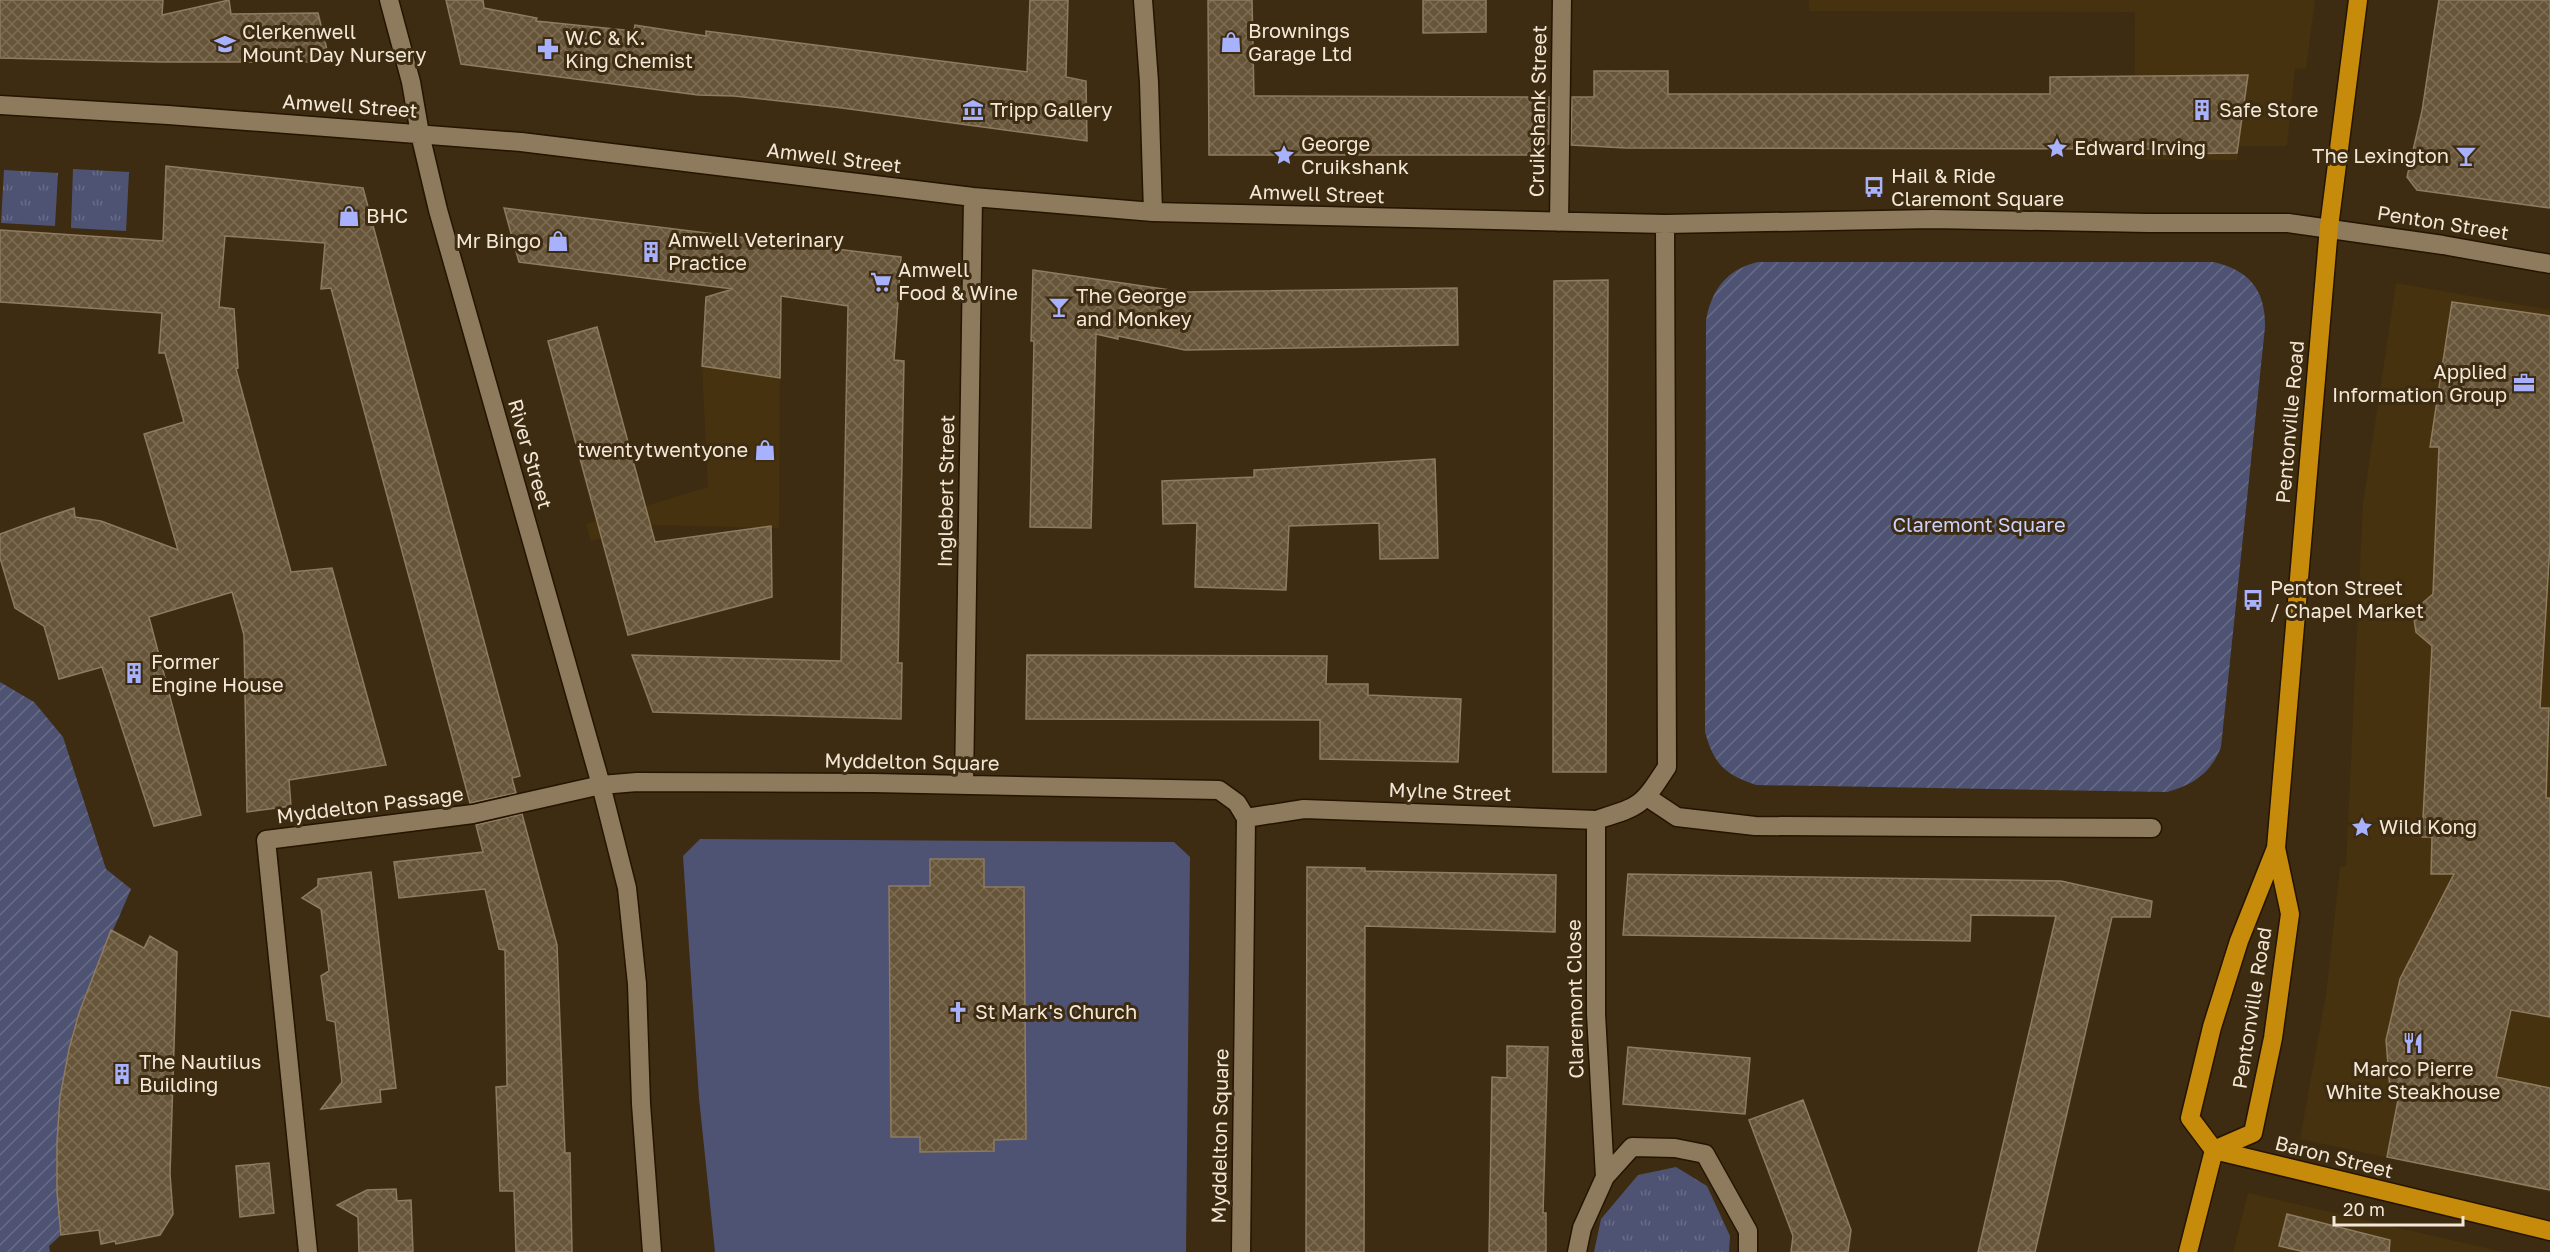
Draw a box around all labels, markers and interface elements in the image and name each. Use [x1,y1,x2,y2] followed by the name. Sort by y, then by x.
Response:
[1248,18,1352,65] place label: Brownings Garage Ltd
[242,19,426,66] place label: Clerkenwell Mount Day Nursery
[565,25,693,72] place label: W.C & K. King Chemist
[1523,25,1551,197] street label: Cruikshank Street
[1219,30,1243,54] shop icon: Brownings Garage Ltd
[213,32,237,56] school or university icon: Clerkenwell Mount Day Nursery
[536,37,560,61] pharmacy icon: W.C & K. King Chemist
[282,88,418,122] street label: Amwell Street
[990,97,1113,121] place label: Tripp Gallery
[2219,97,2318,121] place label: Safe Store
[961,98,985,122] museum icon: Tripp Gallery
[2190,98,2214,122] building icon: Safe Store
[1301,131,1409,178] place label: George Cruikshank
[2074,135,2206,159] place label: Edward Irving
[2045,136,2069,160] place icon: Edward Irving
[765,137,903,177] street label: Amwell Street
[1272,143,1296,167] place icon: George Cruikshank
[2312,143,2449,167] place label: The Lexington
[2454,144,2478,168] bar icon: The Lexington
[1891,163,2064,210] place label: Hail & Ride Claremont Square
[1862,175,1886,199] bus stop icon: Hail & Ride Claremont Square
[1249,179,1385,207] street label: Amwell Street
[2376,200,2511,244] street label: Penton Street
[366,203,408,227] place label: BHC
[337,204,361,228] shop icon: BHC
[668,227,844,274] place label: Amwell Veterinary Practice
[456,228,541,252] place label: Mr Bingo
[546,229,570,253] shop icon: Mr Bingo
[639,240,663,264] building icon: Amwell Veterinary Practice
[898,257,1018,304] place label: Amwell Food & Wine
[869,270,893,294] supermarket icon: Amwell Food & Wine
[1076,283,1192,330] place label: The George and Monkey
[1047,295,1071,319] bar icon: The George and Monkey
[2270,340,2308,504] street label: Pentonville Road
[2332,359,2507,406] place label: Applied Information Group
[2512,371,2536,395] office icon: Applied Information Group
[504,396,558,512] street label: River Street
[932,414,958,568] street label: Inglebert Street
[577,437,748,461] place label: twentytwentyone
[753,438,777,462] shop icon: twentytwentyone
[1893,512,2066,536] park label: Claremont Square
[2270,575,2424,622] place label: Penton Street / Chapel Market
[2241,588,2265,612] bus stop icon: Penton Street / Chapel Market
[151,649,284,696] place label: Former Engine House
[122,661,146,685] building icon: Former Engine House
[824,747,1000,775] street label: Myddelton Square
[1388,777,1512,805] street label: Mylne Street
[275,781,465,827] street label: Myddelton Passage
[2379,814,2477,838] place label: Wild Kong
[2350,815,2374,839] place icon: Wild Kong
[1561,919,1587,1079] street label: Claremont Close
[2226,925,2276,1090] street label: Pentonville Road
[975,999,1137,1023] place label: St Mark's Church
[946,1000,970,1024] church icon: St Mark's Church
[2401,1031,2425,1055] restaurant icon: Marco Pierre White Steakhouse
[1205,1048,1233,1224] street label: Myddelton Square
[139,1049,261,1096] place label: The Nautilus Building
[2326,1056,2500,1103] place label: Marco Pierre White Steakhouse
[110,1062,134,1086] building icon: The Nautilus Building
[2273,1130,2396,1182] street label: Baron Street
[2334,1189,2463,1227] scale bar
[2343,1198,2385,1220] text: 20 m

